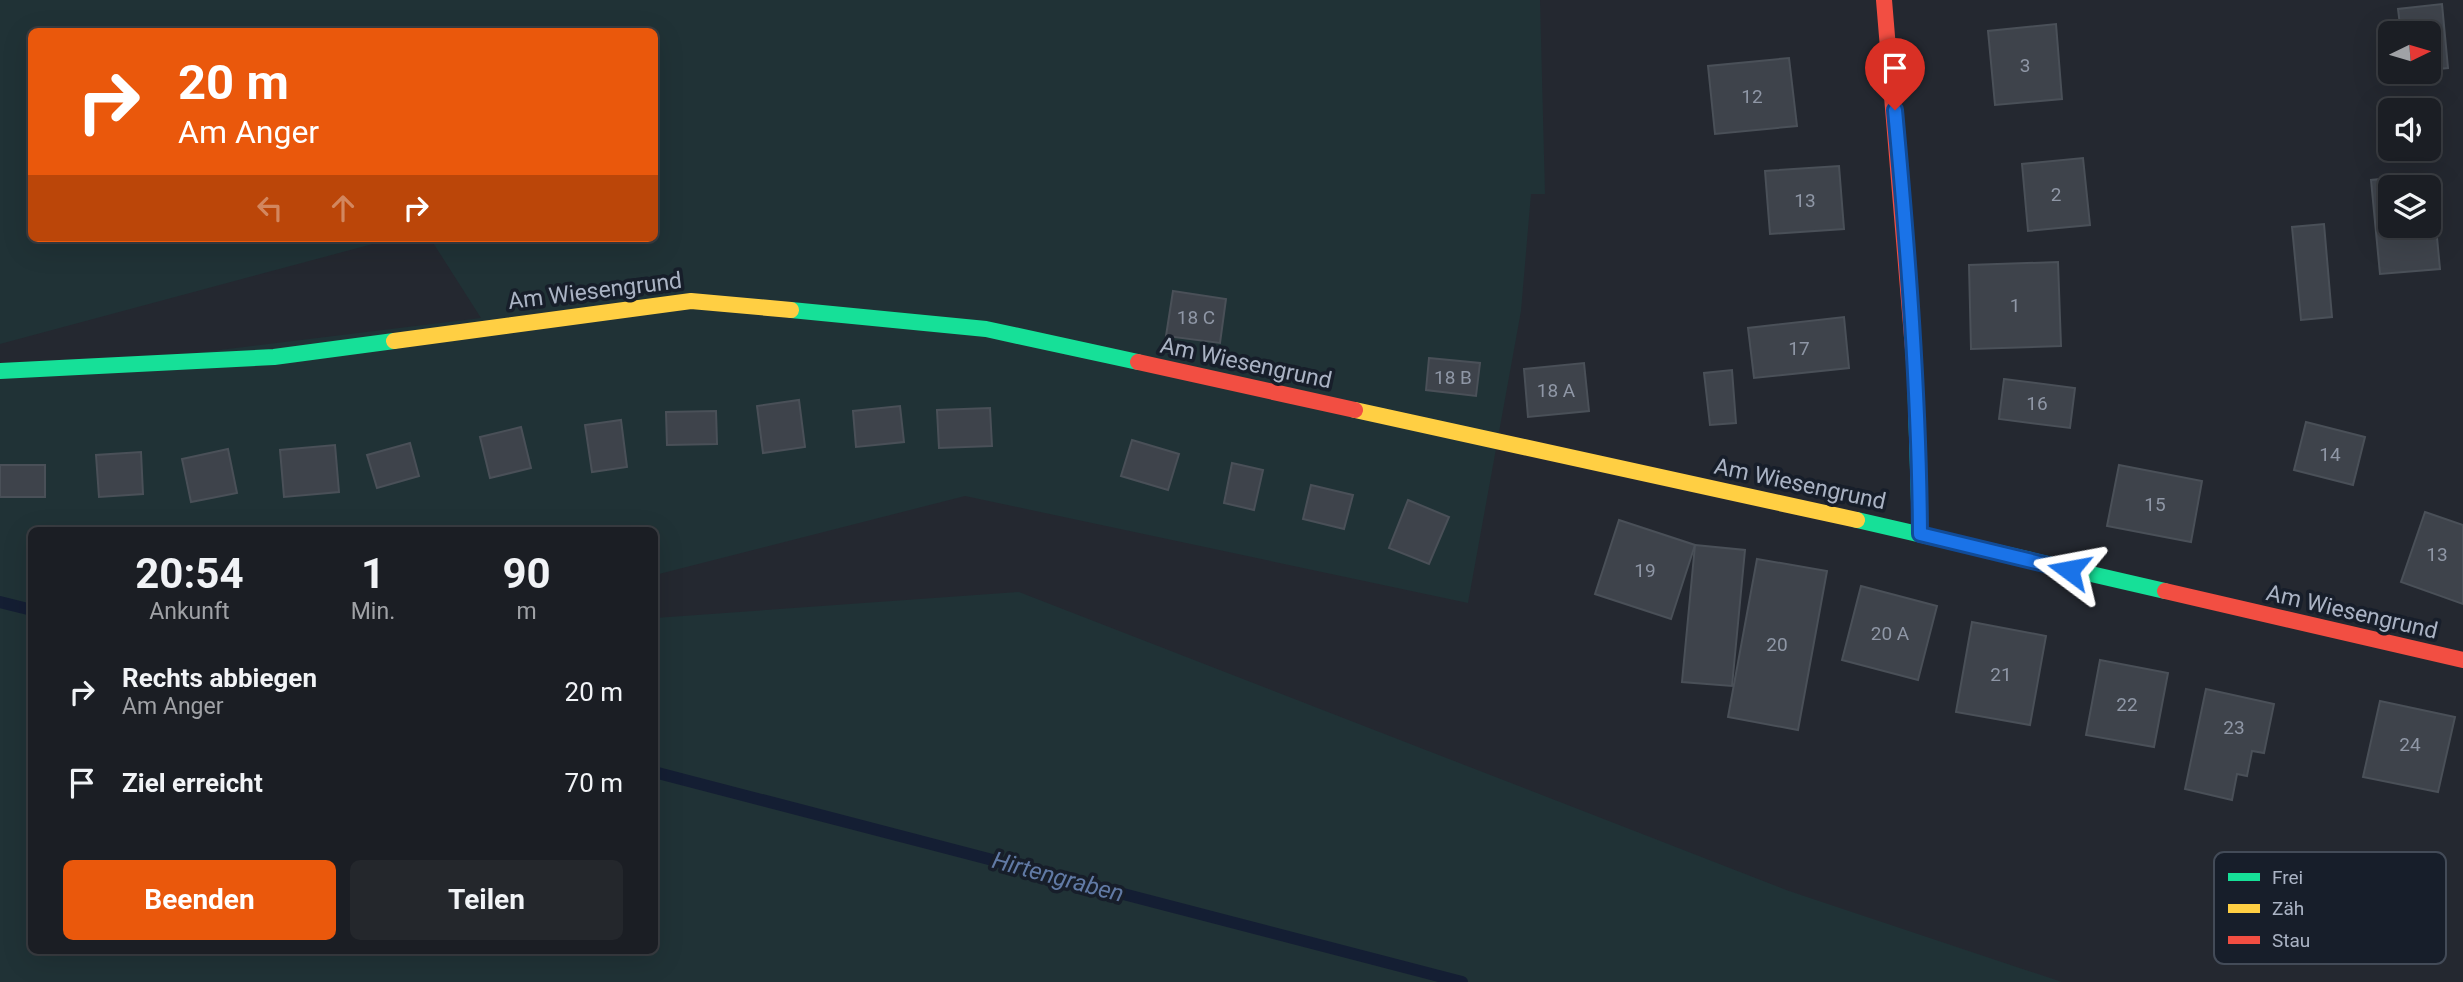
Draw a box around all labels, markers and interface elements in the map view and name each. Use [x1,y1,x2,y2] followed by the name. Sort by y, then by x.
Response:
[2378,21,2441,84] north arrow
[2378,21,2441,238] map controls
[1865,38,1925,110] pin
[1876,49,1914,87] icon: arrive
[178,54,289,111] text: 20 m
[2020,54,2030,77] house number: 3
[63,56,154,147] icon: right
[1741,85,1763,108] house number: 12
[2378,98,2441,161] button: sound
[178,113,319,151] text: Am Anger
[2378,175,2441,238] button: layers
[2051,183,2061,206] house number: 2
[251,189,289,227] icon: left
[324,189,362,227] icon: ahead
[397,189,435,227] icon: right
[1794,189,1816,212] house number: 13
[507,267,683,315] street label: Am Wiesengrund
[2010,294,2020,317] house number: 1
[1177,306,1215,329] house number: 18 C
[1158,332,1334,394] street label: Am Wiesengrund
[1788,337,1810,360] house number: 17
[1434,366,1472,389] house number: 18 B
[1537,379,1576,402] house number: 18 A
[2026,392,2048,415] house number: 16
[2319,443,2341,466] house number: 14
[1712,453,1888,515] street label: Am Wiesengrund
[2144,493,2166,516] house number: 15
[2032,533,2106,607] position arrow
[2426,543,2448,566] house number: 13
[135,549,244,598] text: 20:54
[361,549,385,598] text: 1
[502,549,551,598] text: 90
[1634,559,1656,582] house number: 19
[2264,579,2440,645] street label: Am Wiesengrund
[149,598,230,625] text: Ankunft
[351,598,395,625] text: Min.
[517,598,537,625] text: m
[1871,622,1910,645] house number: 20 A
[1766,633,1788,656] house number: 20
[122,663,317,693] text: Rechts abbiegen
[1990,663,2012,686] house number: 21
[63,673,101,711] icon: right
[565,677,623,707] text: 20 m
[122,693,224,720] text: Am Anger
[2116,693,2138,716] house number: 22
[2223,716,2245,739] house number: 23
[2399,733,2421,756] house number: 24
[63,764,101,802] icon: arrive
[122,768,263,798] text: Ziel erreicht
[565,768,623,798] text: 70 m
[989,846,1127,908] water label: Hirtengraben
[2214,852,2446,964] legend
[63,860,336,940] button: Beenden
[350,860,623,940] button: Teilen
[2272,866,2303,889] text: Frei
[2272,897,2304,920] text: Zäh
[2272,929,2310,952] text: Stau

